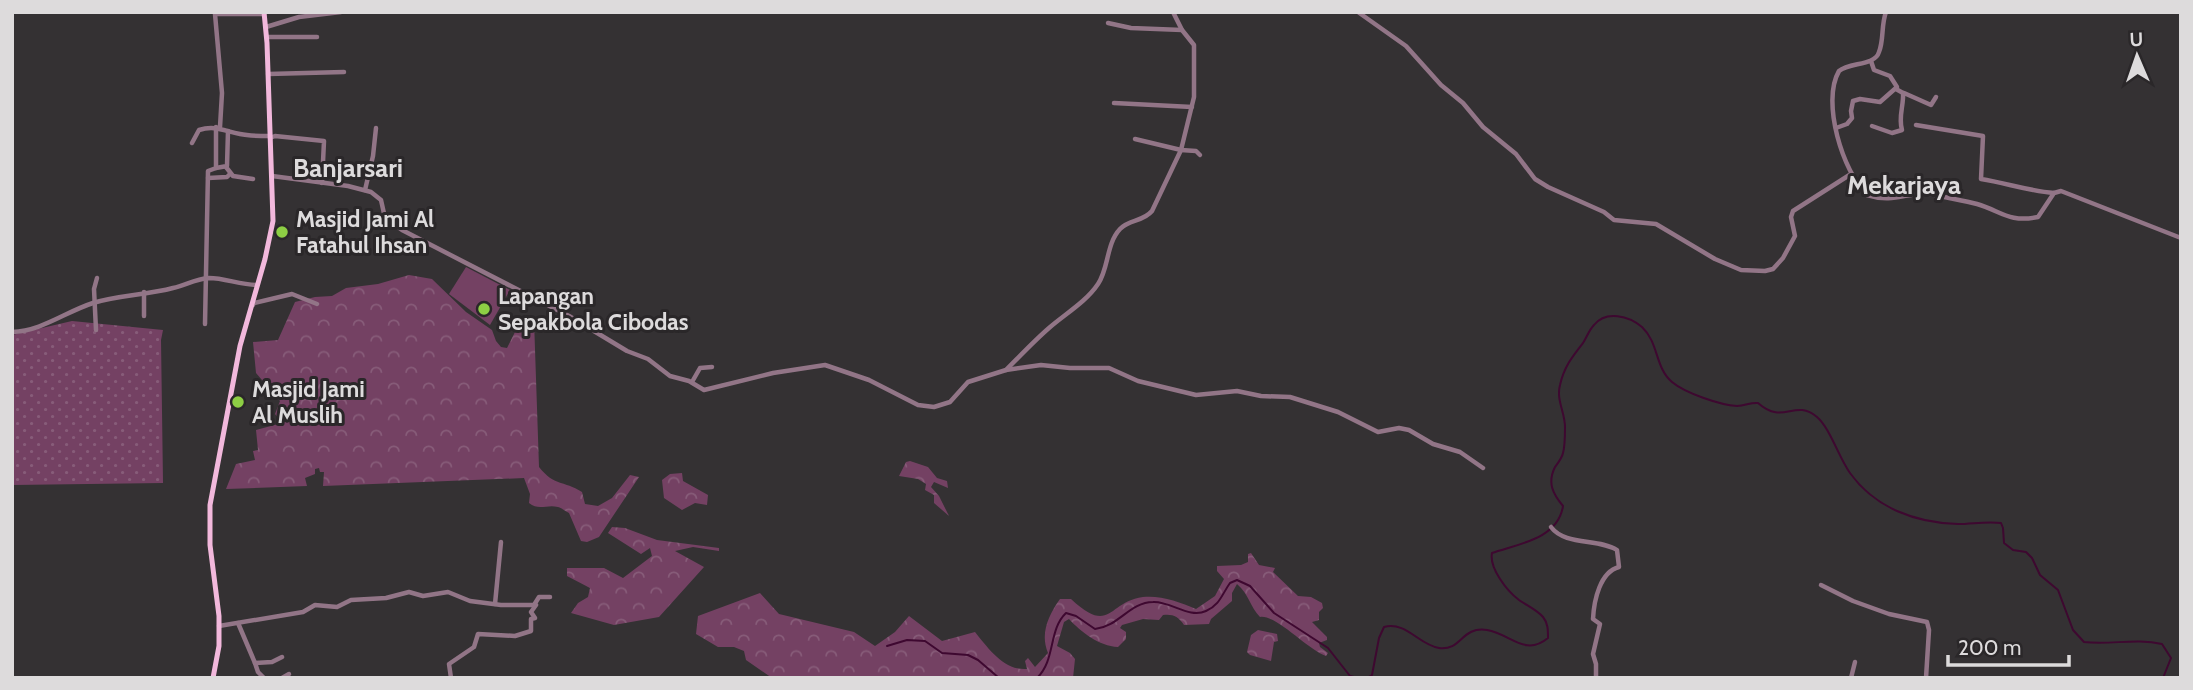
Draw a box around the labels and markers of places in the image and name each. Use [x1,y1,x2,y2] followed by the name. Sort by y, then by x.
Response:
[296,205,434,259] place label: Masjid Jami Al Fatahul Ihsan
[274,224,290,240] marker: Masjid Jami Al Fatahul Ihsan
[498,282,689,336] place label: Lapangan Sepakbola Cibodas
[476,301,492,317] marker: Lapangan Sepakbola Cibodas
[252,375,365,429] place label: Masjid Jami Al Muslih
[230,394,246,410] marker: Masjid Jami Al Muslih

